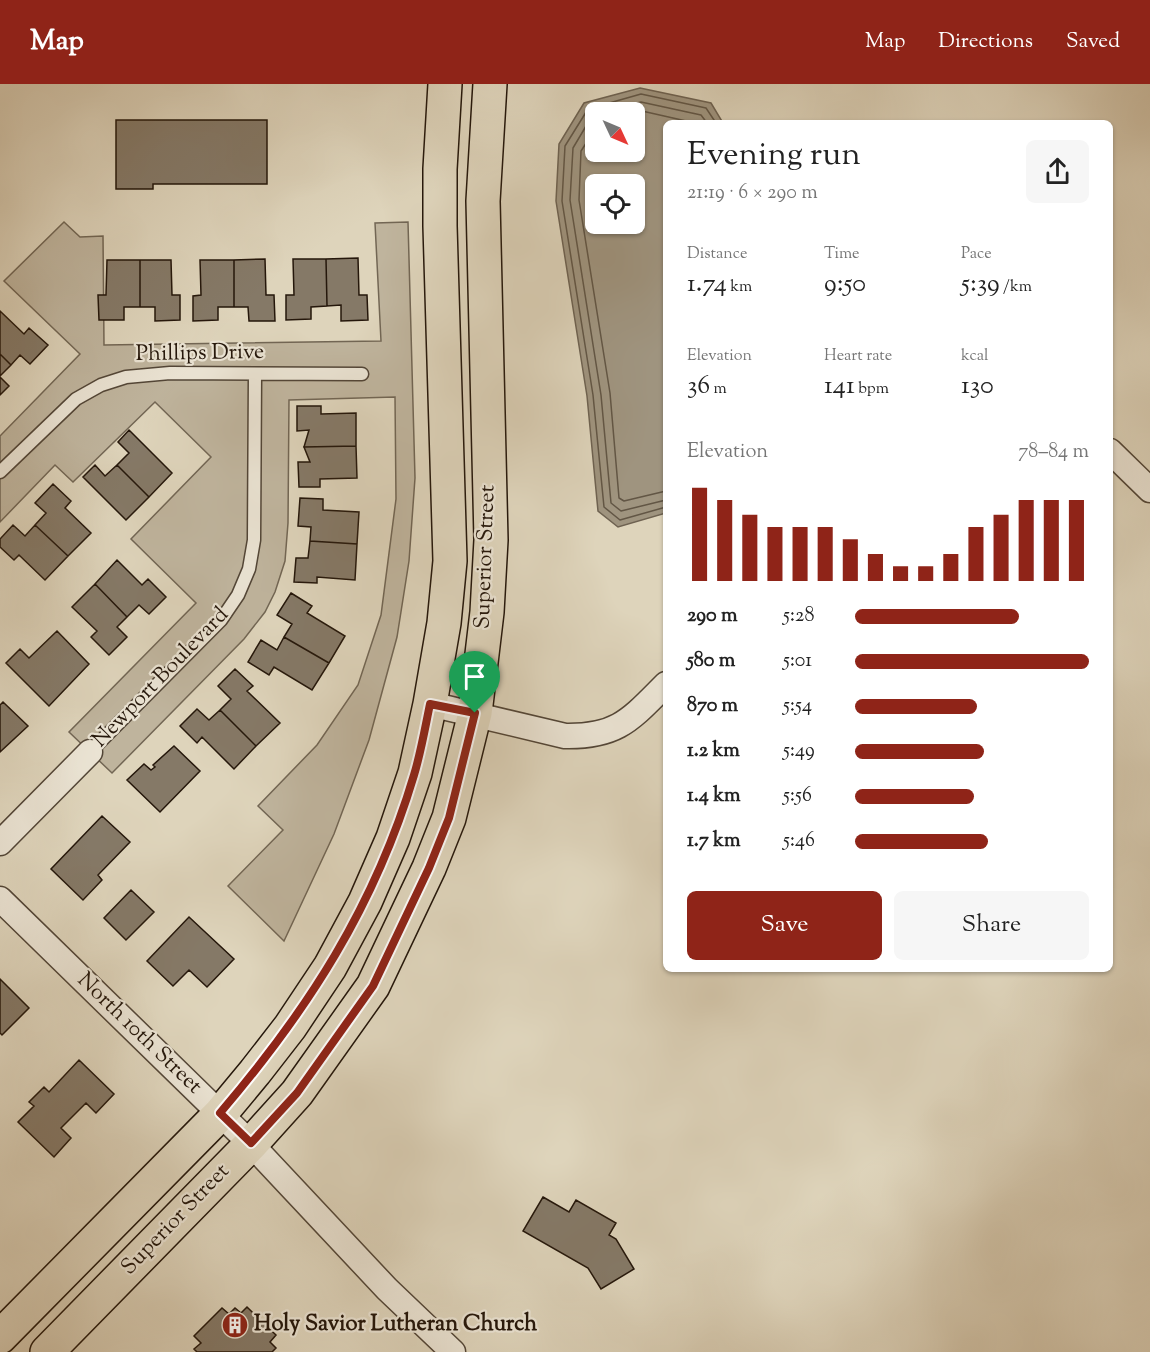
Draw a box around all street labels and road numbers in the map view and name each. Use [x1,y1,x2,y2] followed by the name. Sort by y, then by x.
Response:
[135,337,265,371] street label: Phillips Drive
[467,484,505,630] street label: Superior Street
[85,600,237,756] street label: Newport Boulevard
[69,966,209,1103] street label: North 10th Street
[114,1157,238,1283] street label: Superior Street

